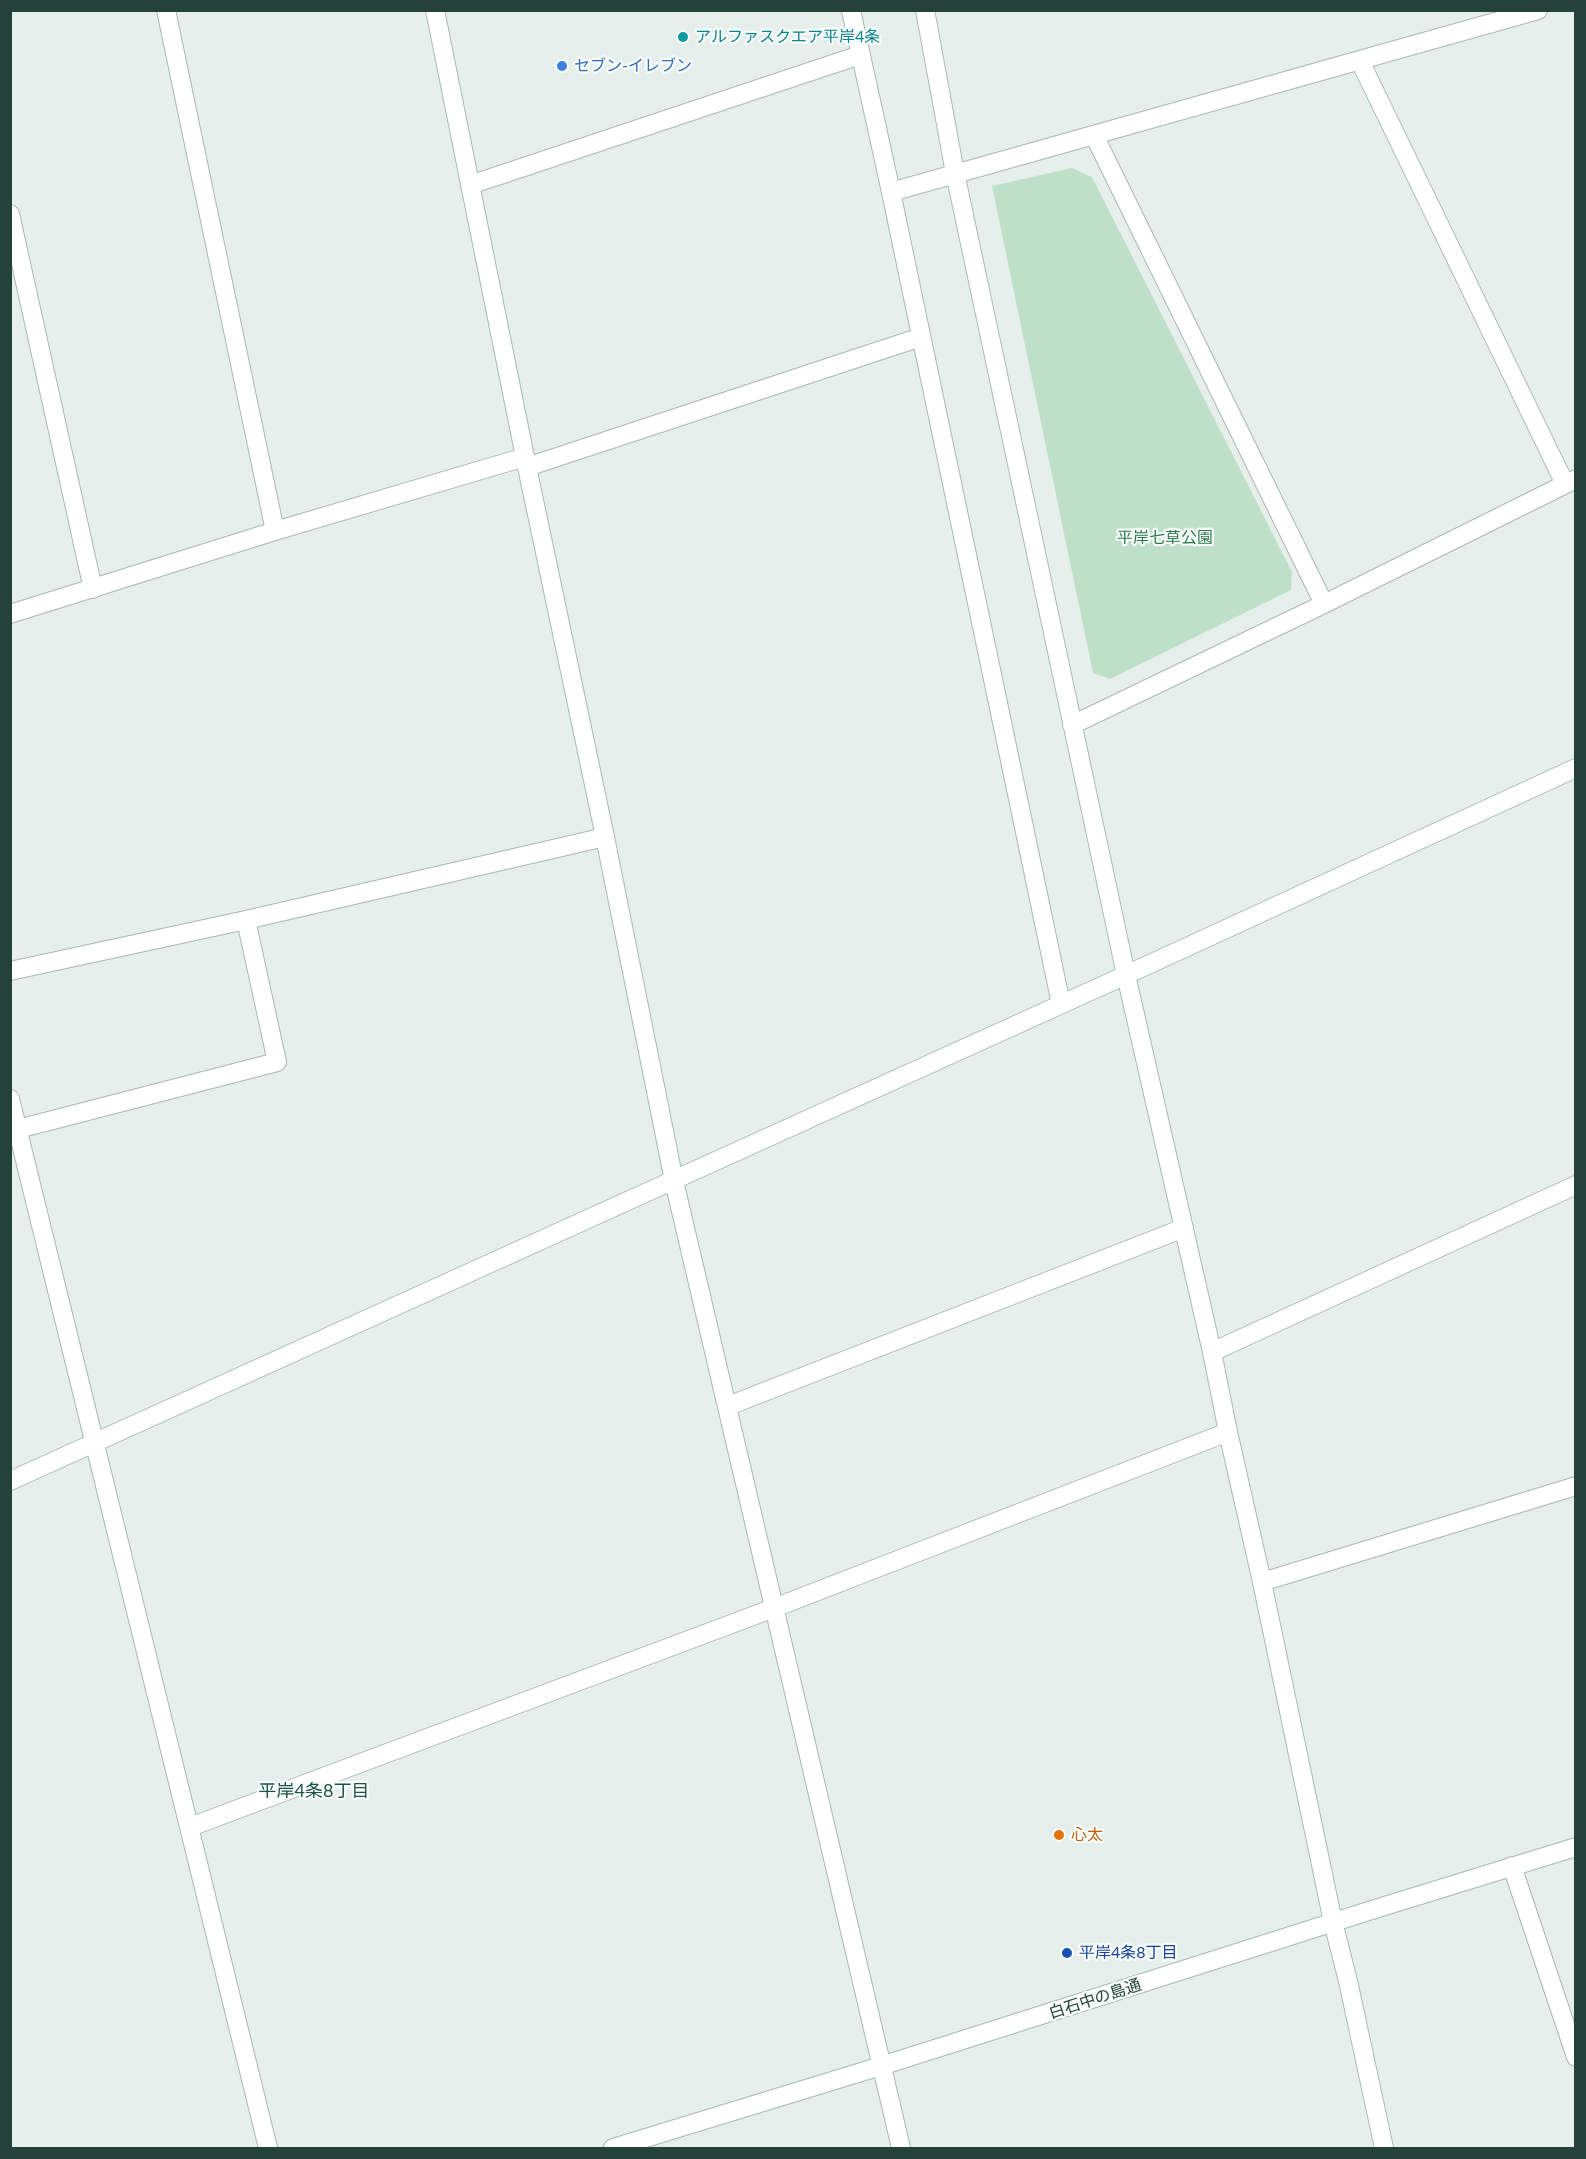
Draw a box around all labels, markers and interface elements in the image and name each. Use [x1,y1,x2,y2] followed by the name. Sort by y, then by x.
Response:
[695,27,880,47] place label: アルファスクエア平岸4条
[676,30,690,44] marker: アルファスクエア平岸4条
[574,56,692,76] place label: セブン-イレブン
[555,59,569,73] marker: セブン-イレブン
[1117,528,1213,548] park label: 平岸七草公園
[259,1780,369,1802] district label: 平岸4条8丁目
[1071,1825,1103,1845] place label: 心太
[1052,1828,1066,1842] marker: 心太
[1079,1943,1178,1963] place label: 平岸4条8丁目
[1060,1946,1074,1960] marker: 平岸4条8丁目
[1046,1975,1144,2023] street label: 白石中の島通

